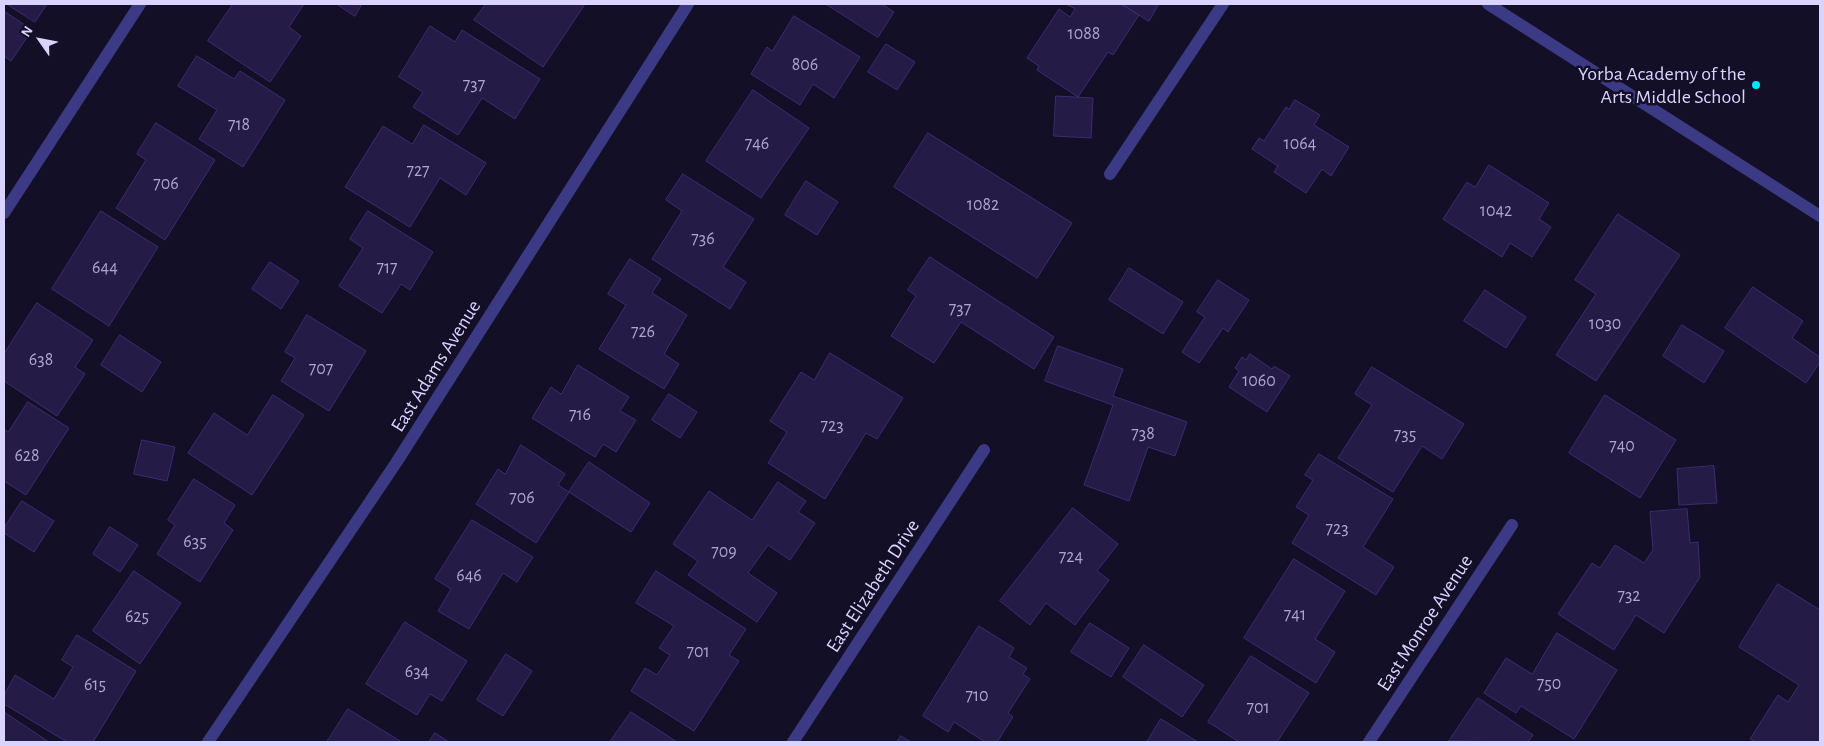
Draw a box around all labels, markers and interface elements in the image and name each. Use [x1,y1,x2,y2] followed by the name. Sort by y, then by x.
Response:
[15,15,65,65] north arrow
[1068,23,1100,45] house number: 1088
[19,24,36,40] text: N
[792,54,818,76] house number: 806
[1578,62,1746,109] place label: Yorba Academy of the Arts Middle School
[463,74,485,96] house number: 737
[1750,79,1762,91] marker: Yorba Academy of the Arts Middle School
[228,114,250,136] house number: 718
[745,133,769,155] house number: 746
[1284,133,1316,155] house number: 1064
[406,160,430,182] house number: 727
[153,173,179,195] house number: 706
[967,194,999,216] house number: 1082
[1480,200,1512,222] house number: 1042
[691,228,715,250] house number: 736
[92,257,118,279] house number: 644
[376,257,398,279] house number: 717
[386,296,486,436] street label: East Adams Avenue
[949,298,971,320] house number: 737
[1589,313,1621,335] house number: 1030
[631,321,655,343] house number: 726
[29,349,53,371] house number: 638
[309,358,333,380] house number: 707
[1242,370,1276,392] house number: 1060
[569,404,591,426] house number: 716
[820,415,844,437] house number: 723
[1131,423,1155,445] house number: 738
[1394,424,1416,446] house number: 735
[1609,435,1635,457] house number: 740
[14,445,40,467] house number: 628
[509,487,535,509] house number: 706
[821,515,925,657] street label: East Elizabeth Drive
[1325,518,1349,540] house number: 723
[183,531,207,553] house number: 635
[711,541,737,563] house number: 709
[1059,546,1083,568] house number: 724
[1372,550,1478,696] street label: East Monroe Avenue
[456,565,482,587] house number: 646
[1617,585,1641,607] house number: 732
[1284,604,1306,626] house number: 741
[125,606,149,628] house number: 625
[686,641,710,663] house number: 701
[405,661,429,683] house number: 634
[1537,673,1561,695] house number: 750
[84,674,106,696] house number: 615
[965,685,989,707] house number: 710
[1246,697,1270,719] house number: 701

